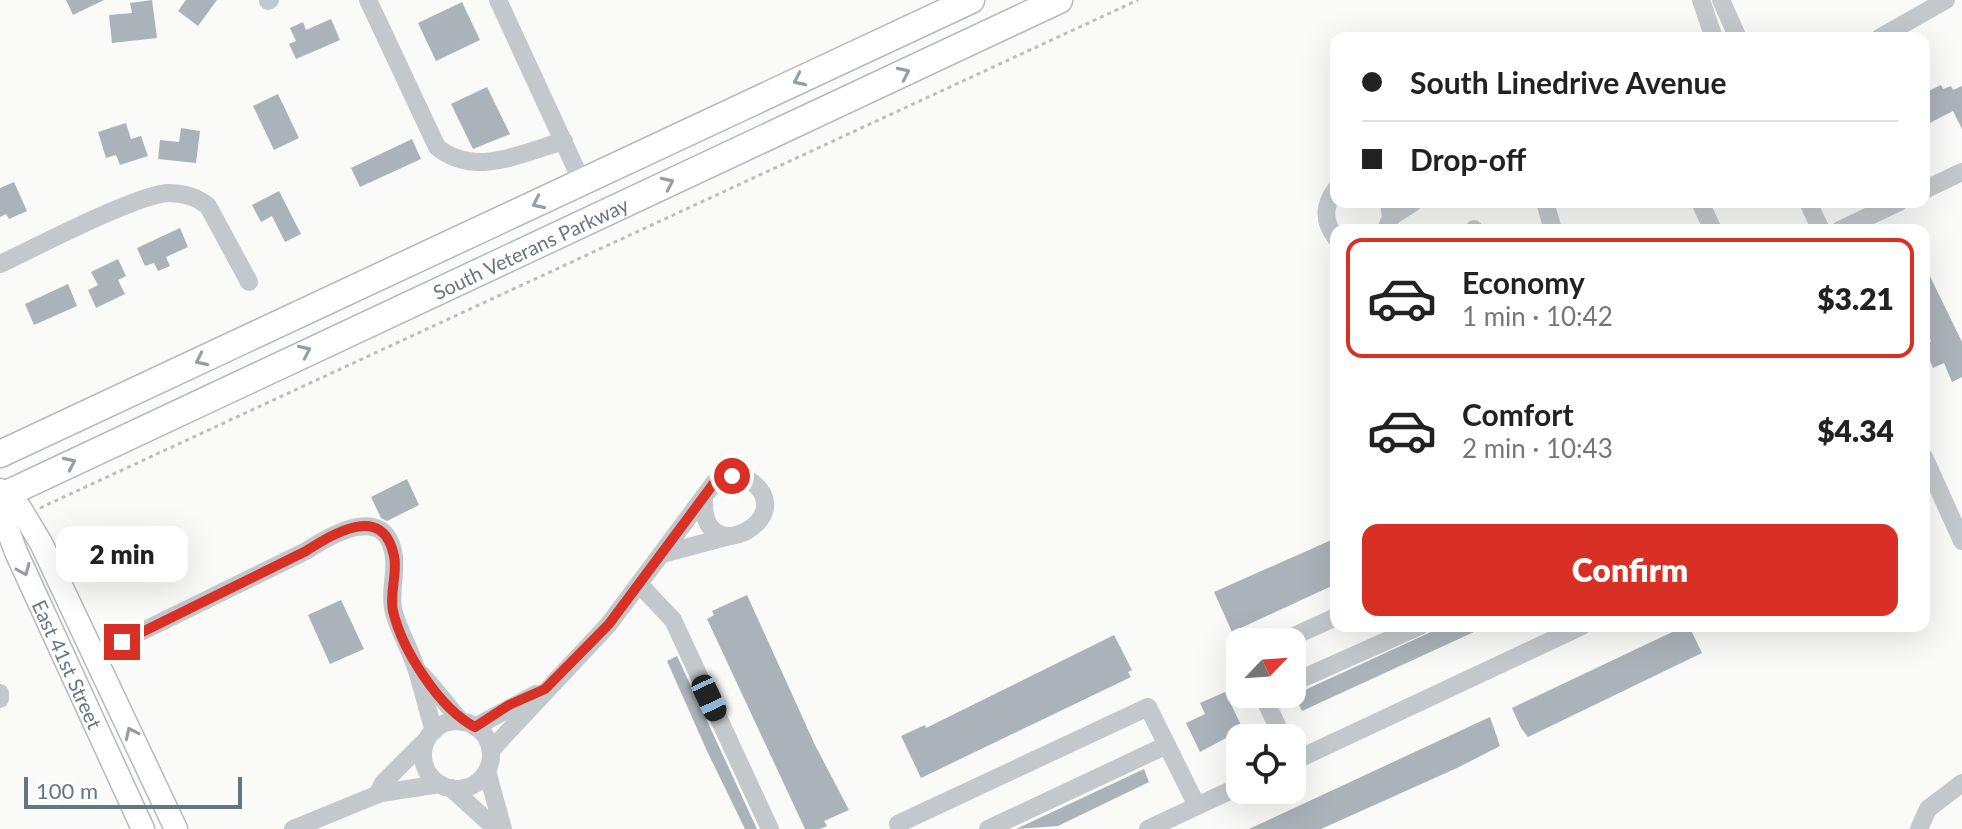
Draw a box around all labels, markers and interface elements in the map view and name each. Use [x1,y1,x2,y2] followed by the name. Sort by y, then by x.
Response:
[1410,64,1726,100] text: South Linedrive Avenue
[895,67,910,83] one-way arrow
[793,70,807,86] one-way arrow
[1410,141,1526,177] text: Drop-off
[660,177,674,193] one-way arrow
[429,192,633,304] street label: South Veterans Parkway
[532,193,547,209] one-way arrow
[1366,262,1438,334] icon: car
[1462,264,1585,300] text: Economy
[1817,280,1894,316] text: $3.21
[1462,300,1613,332] text: 1 min · 10:42
[297,345,312,361] one-way arrow
[195,350,210,366] one-way arrow
[1366,394,1438,466] icon: car
[1462,396,1574,432] text: Comfort
[1817,412,1894,448] text: $4.34
[1462,432,1613,464] text: 2 min · 10:43
[62,457,77,473] one-way arrow
[714,458,750,494] route start
[1362,524,1898,616] button: Confirm
[56,526,188,582] callout: 2 min
[90,538,154,570] text: 2 min
[14,561,30,576] one-way arrow
[28,596,107,733] street label: East 41st Street
[104,624,140,660] route end
[1226,628,1306,708] north arrow
[1226,628,1306,804] map controls
[688,671,730,725] car
[1226,724,1306,804] button: locate
[125,727,141,741] one-way arrow
[24,773,242,809] scale bar
[36,777,98,804] text: 100 m

